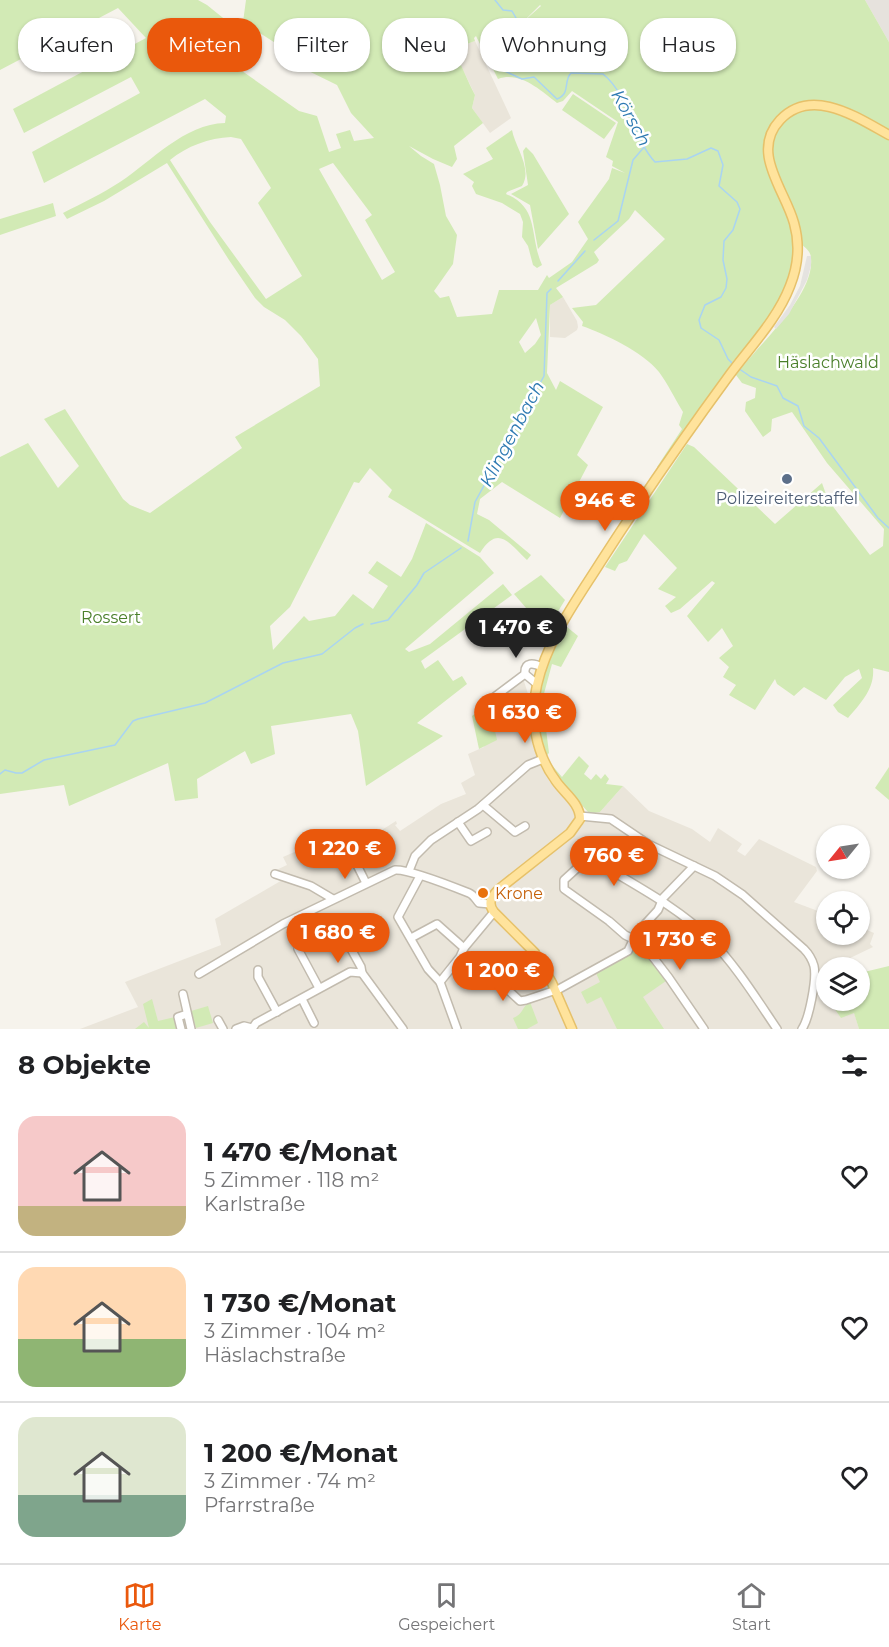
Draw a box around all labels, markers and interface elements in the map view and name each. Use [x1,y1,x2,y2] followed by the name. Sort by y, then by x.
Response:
[18,18,135,72] chip: Kaufen
[147,18,262,72] chip: Mieten
[274,18,370,72] chip: Filter
[382,18,468,72] chip: Neu
[480,18,628,72] chip: Wohnung
[640,18,736,72] chip: Haus
[606,86,656,150] water label: Körsch
[777,353,879,372] park label: Häslachwald
[475,377,549,491] water label: Klingenbach
[780,472,794,486] marker: Polizeireiterstaffel
[563,481,647,532] pin: 946 €
[574,488,636,512] text: 946 €
[716,489,858,508] place label: Polizeireiterstaffel
[81,608,142,627] park label: Rossert
[461,608,571,659] pin: 1 470 €
[479,615,553,639] text: 1 470 €
[470,693,580,744] pin: 1 630 €
[488,700,562,724] text: 1 630 €
[816,825,870,879] north arrow
[816,825,870,1011] map controls
[290,829,400,880] pin: 1 220 €
[309,836,381,860] text: 1 220 €
[572,836,656,887] pin: 760 €
[584,843,644,867] text: 760 €
[495,884,543,903] place label: Krone
[476,886,490,900] marker: Krone
[816,891,870,945] button: locate
[283,913,393,964] pin: 1 680 €
[301,920,375,944] text: 1 680 €
[625,920,735,971] pin: 1 730 €
[643,927,717,951] text: 1 730 €
[448,951,558,1002] pin: 1 200 €
[816,957,870,1011] button: layers
[466,958,540,982] text: 1 200 €
[18,1049,151,1081] text: 8 Objekte
[838,1049,871,1082] icon: filters
[204,1136,397,1168] text: 1 470 €/Monat
[66,1140,138,1212] icon: home
[838,1160,871,1193] icon: heart
[204,1168,379,1192] text: 5 Zimmer · 118 m²
[204,1192,305,1216] text: Karlstraße
[204,1287,396,1319] text: 1 730 €/Monat
[66,1291,138,1363] icon: home
[838,1311,871,1344] icon: heart
[204,1319,386,1343] text: 3 Zimmer · 104 m²
[204,1343,346,1367] text: Häslachstraße
[204,1437,398,1469] text: 1 200 €/Monat
[66,1441,138,1513] icon: home
[838,1461,871,1494] icon: heart
[204,1469,376,1493] text: 3 Zimmer · 74 m²
[204,1493,315,1517] text: Pfarrstraße
[118,1579,161,1634] tab: Karte
[398,1579,495,1634] tab: Gespeichert
[732,1579,771,1634] tab: Start

